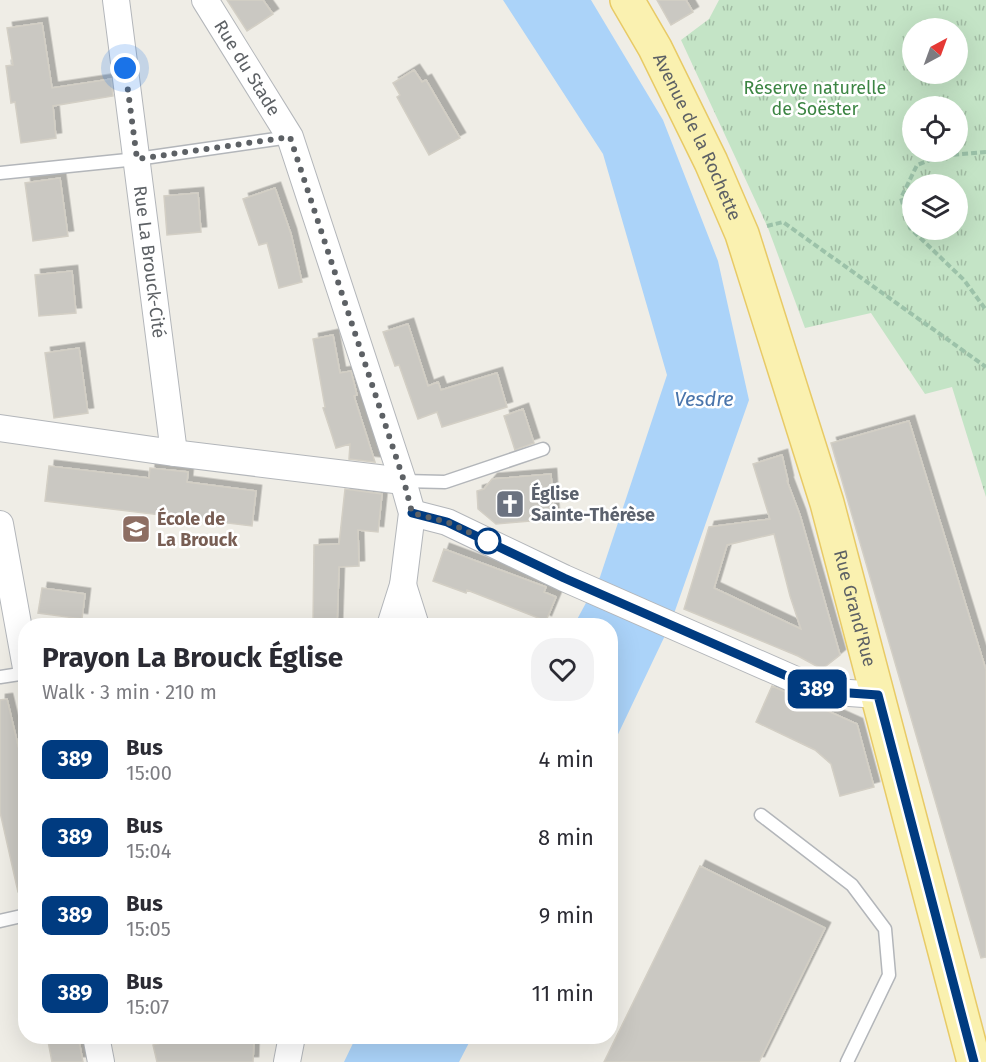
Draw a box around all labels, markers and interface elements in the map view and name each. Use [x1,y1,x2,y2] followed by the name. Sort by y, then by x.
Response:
[209,16,285,120] street label: Rue du Stade
[902,18,968,84] north arrow
[902,18,968,240] map controls
[648,50,746,224] street label: Avenue de la Rochette
[110,53,140,83] your location
[744,77,886,120] park label: Réserve naturelle de Soëster
[902,96,968,162] button: locate
[902,174,968,240] button: layers
[129,184,170,339] street label: Rue La Brouck-Cité
[674,387,734,411] water label: Vesdre
[531,482,655,526] place label: Église Sainte-Thérèse
[494,488,526,520] church icon: Église Sainte-Thérèse
[157,507,238,551] place label: École de La Brouck
[120,513,152,545] school or university icon: École de La Brouck
[475,528,501,554] unlabelled marker
[829,548,881,669] street label: Rue Grand'Rue
[531,638,594,701] button: heart
[42,641,343,674] text: Prayon La Brouck Église
[782,670,852,708] line badge: 389
[800,676,834,702] text: 389
[42,680,217,704] text: Walk · 3 min · 210 m
[126,734,163,761] text: Bus
[58,746,92,772] text: 389
[539,746,594,773] text: 4 min
[126,761,172,785] text: 15:00
[126,812,163,839] text: Bus
[58,824,92,850] text: 389
[538,824,594,851] text: 8 min
[126,839,171,863] text: 15:04
[126,890,163,917] text: Bus
[58,902,92,928] text: 389
[539,902,594,929] text: 9 min
[126,917,171,941] text: 15:05
[126,968,163,995] text: Bus
[58,980,92,1006] text: 389
[531,980,594,1007] text: 11 min
[126,995,169,1019] text: 15:07

